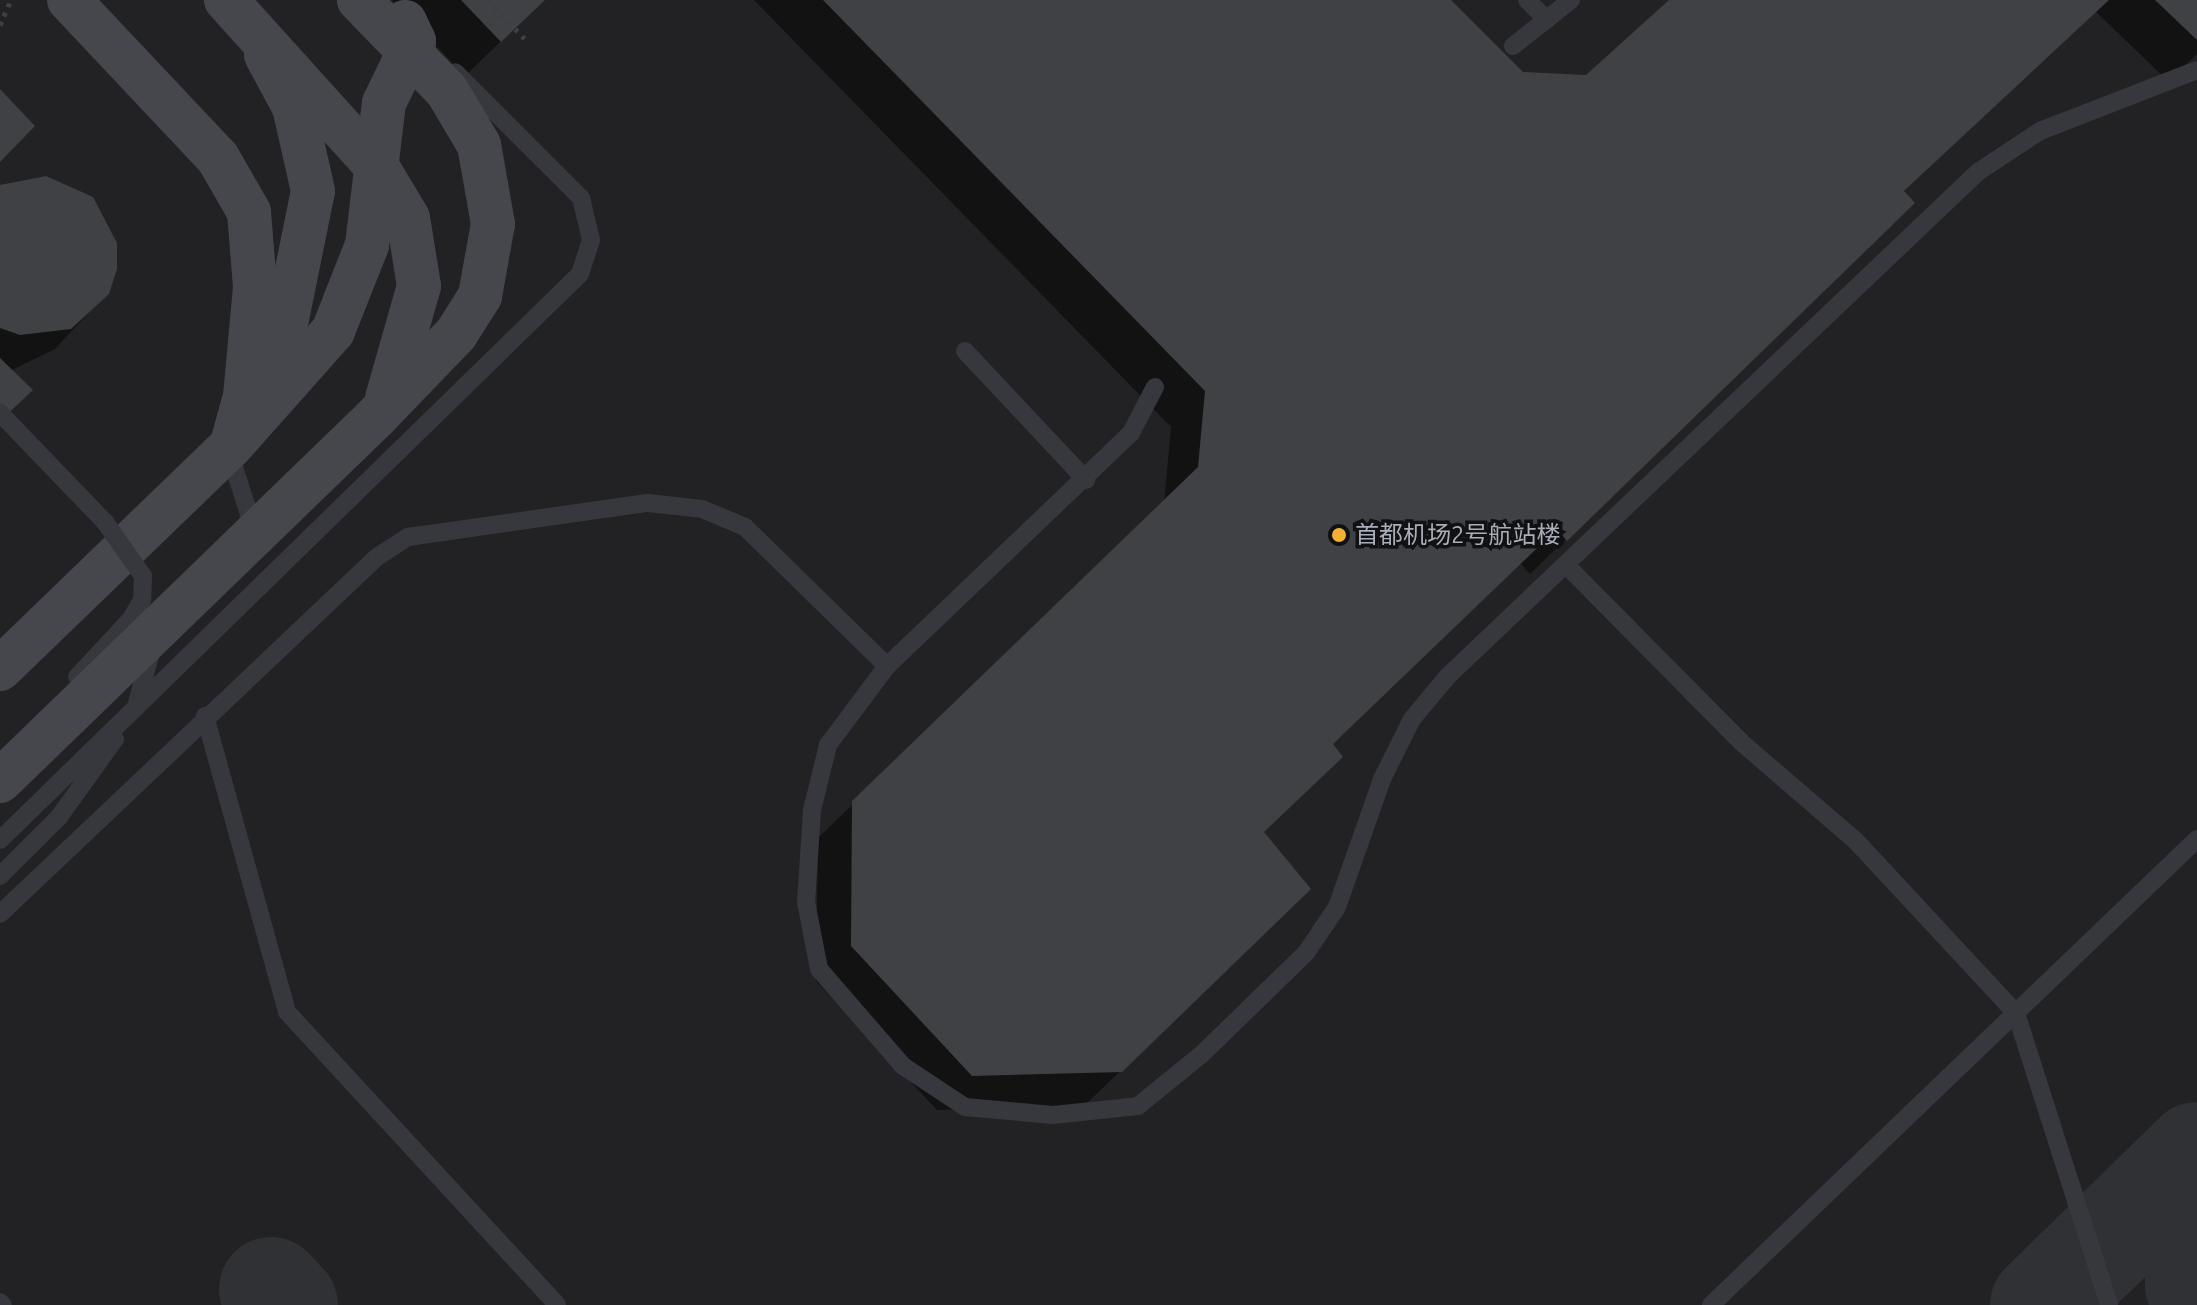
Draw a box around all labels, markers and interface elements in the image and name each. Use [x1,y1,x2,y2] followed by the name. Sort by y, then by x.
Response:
[1355,521,1561,549] place label: 首都机场2号航站楼
[1330,526,1348,544] marker: 首都机场2号航站楼

